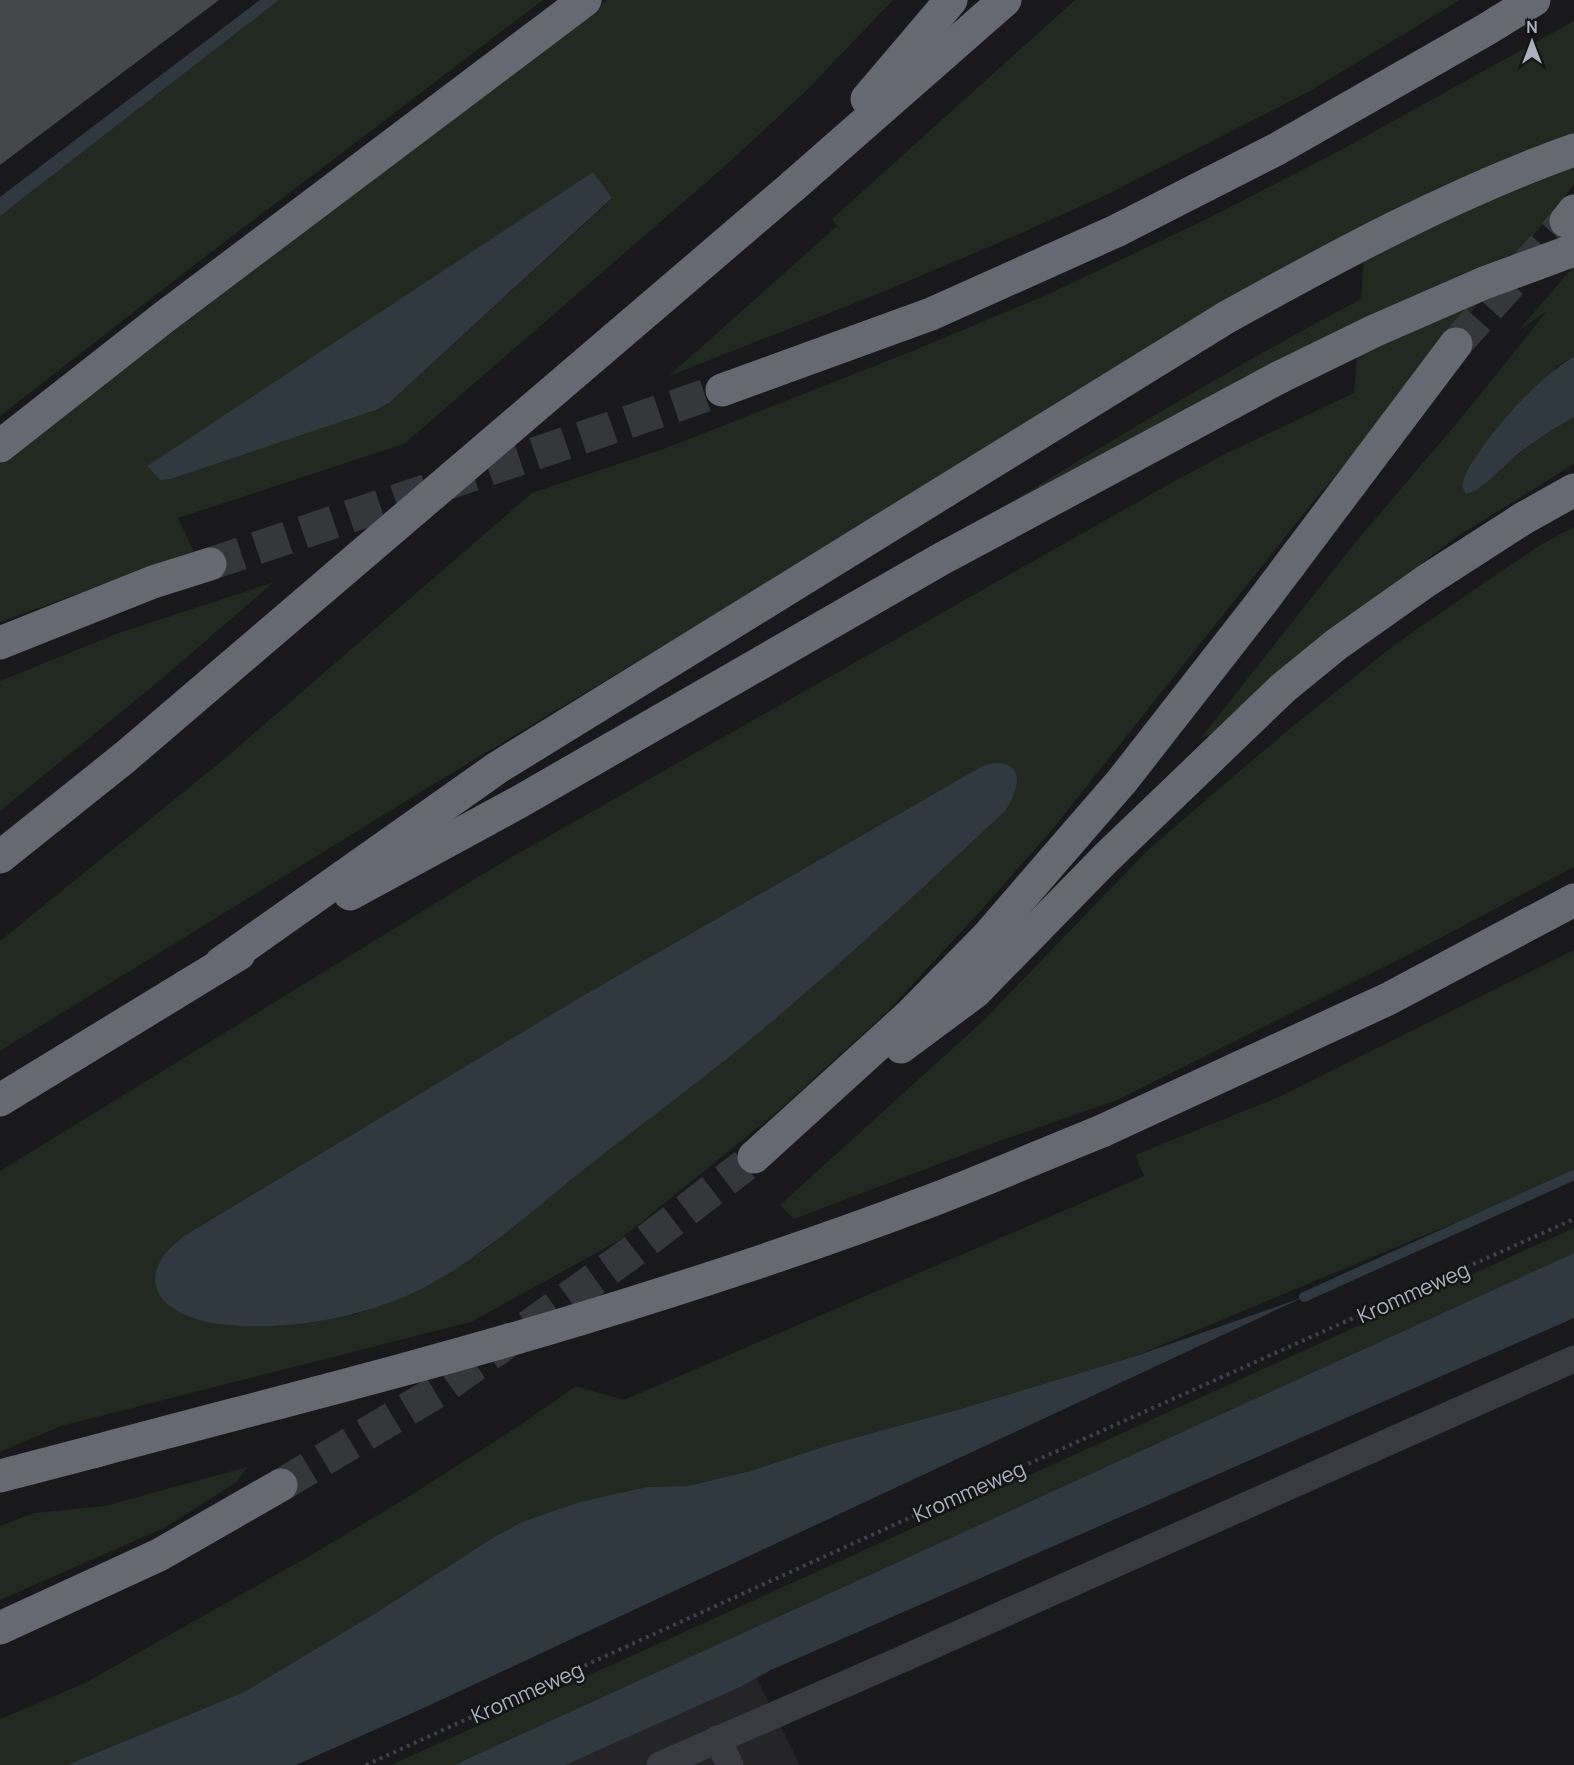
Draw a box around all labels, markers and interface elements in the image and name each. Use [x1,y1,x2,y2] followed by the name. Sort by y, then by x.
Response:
[1502,12,1562,72] north arrow
[1526,16,1538,38] text: N
[1352,1255,1474,1329] street label: Krommeweg
[908,1454,1030,1528] street label: Krommeweg
[466,1655,588,1729] street label: Krommeweg

